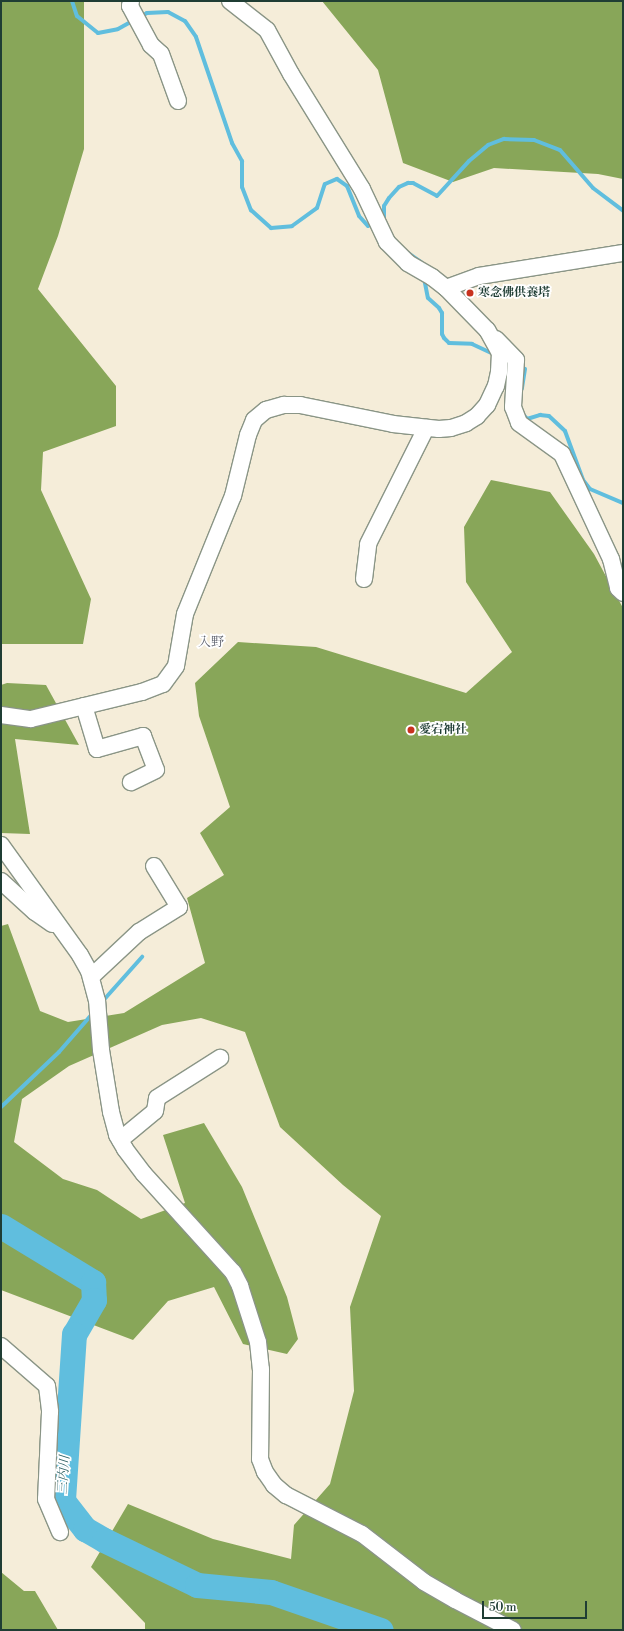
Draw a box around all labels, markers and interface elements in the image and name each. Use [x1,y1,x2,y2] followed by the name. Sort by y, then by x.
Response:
[478,286,550,300] place label: 寒念佛供養塔
[465,288,475,298] marker: 寒念佛供養塔
[198,634,224,650] district label: 入野
[419,723,467,737] place label: 愛宕神社
[406,725,416,735] marker: 愛宕神社
[55,1455,73,1495] water label: 三内川
[484,1593,589,1619] scale bar
[489,1600,517,1615] text: 50 m

